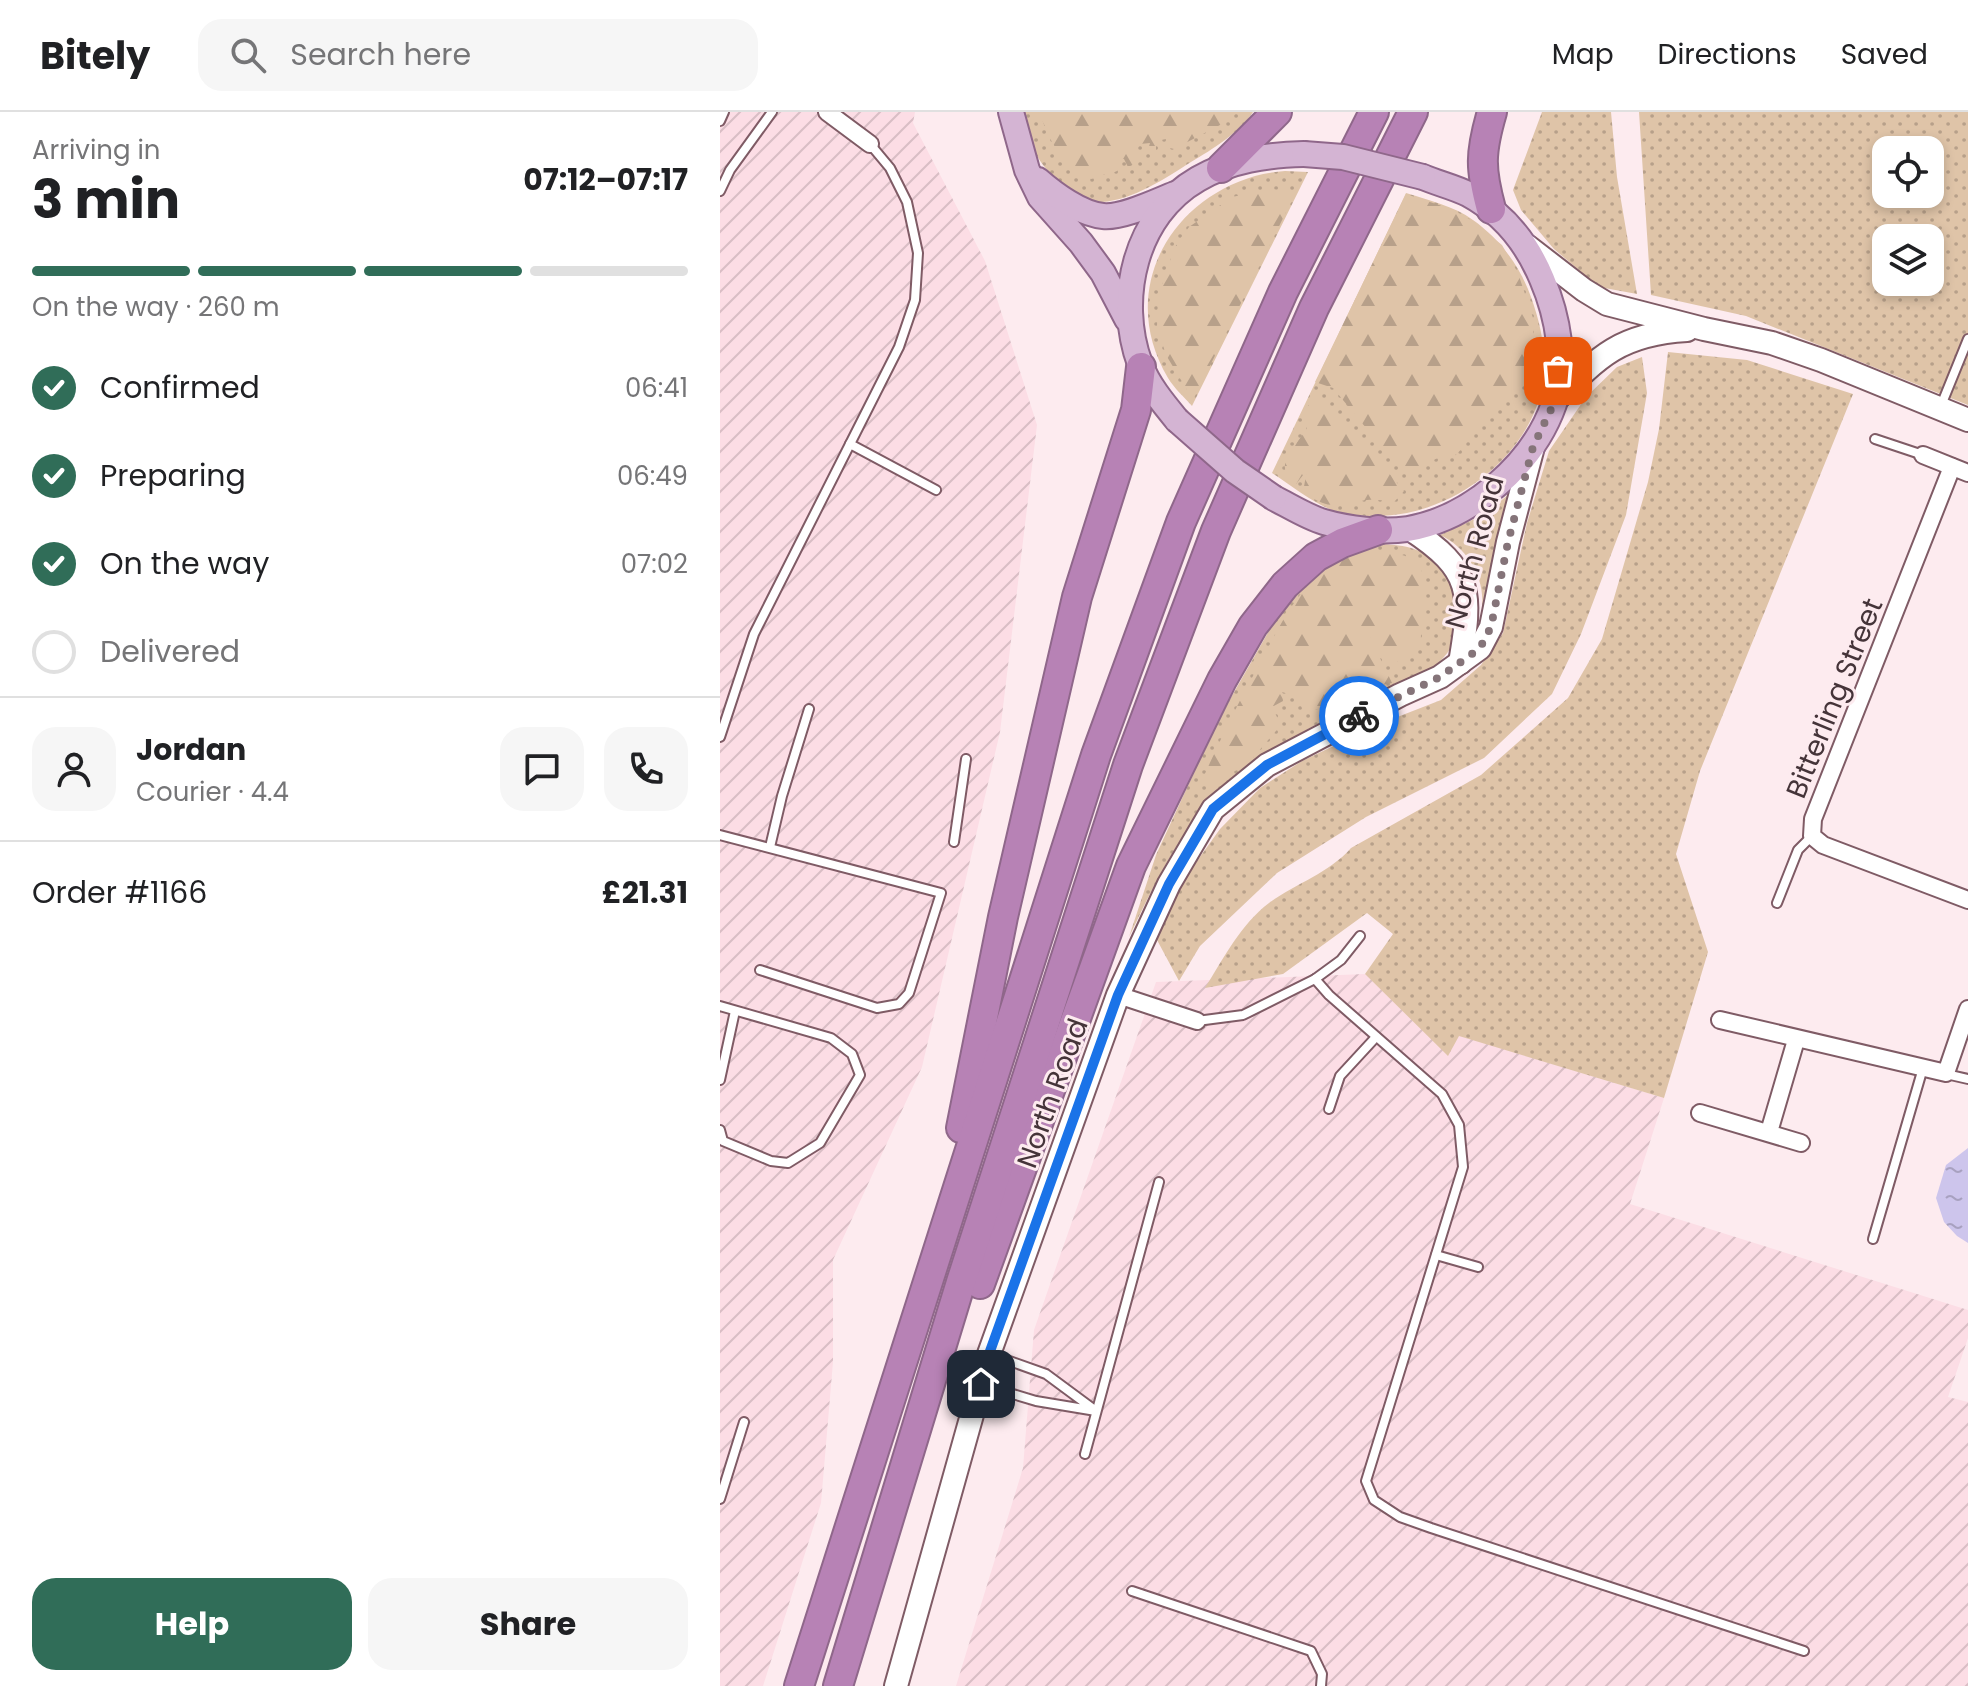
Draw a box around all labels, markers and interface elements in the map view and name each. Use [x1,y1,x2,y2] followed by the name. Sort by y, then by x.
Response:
[198,19,758,91] search box
[40,29,150,82] text: Bitely
[226,33,270,77] icon: search
[290,33,471,76] text: Search here
[1552,35,1614,74] text: Map
[1658,35,1797,74] text: Directions
[1841,35,1928,74] text: Saved
[32,132,161,168] text: Arriving in
[1872,136,1944,296] map controls
[1872,136,1944,208] button: locate
[523,158,688,201] text: 07:12–07:17
[32,163,180,236] text: 3 min
[1872,224,1944,296] button: layers
[32,289,280,325] text: On the way · 260 m
[1524,337,1592,405] pin
[1536,349,1580,393] icon: bag
[32,366,76,410] icon: check
[100,366,260,409] text: Confirmed
[625,370,688,406] text: 06:41
[32,454,76,498] icon: check
[100,454,246,497] text: Preparing
[617,458,688,494] text: 06:49
[1435,472,1514,633] street label: North Road
[32,542,76,586] icon: check
[100,542,269,585] text: On the way
[621,546,688,582] text: 07:02
[1777,592,1892,804] street label: Bitterling Street
[100,630,240,673] text: Delivered
[1319,676,1399,756] courier
[1337,694,1381,738] icon: bike
[32,727,116,811] button: person
[500,727,584,811] button: chat
[604,727,688,811] button: phone
[136,728,246,771] text: Jordan
[136,774,289,810] text: Courier · 4.4
[32,871,207,914] text: Order #1166
[602,871,688,914] text: £21.31
[1007,1013,1098,1173] street label: North Road
[947,1350,1015,1418] pin
[959,1362,1003,1406] icon: home
[32,1578,352,1670] button: Help
[368,1578,688,1670] button: Share

